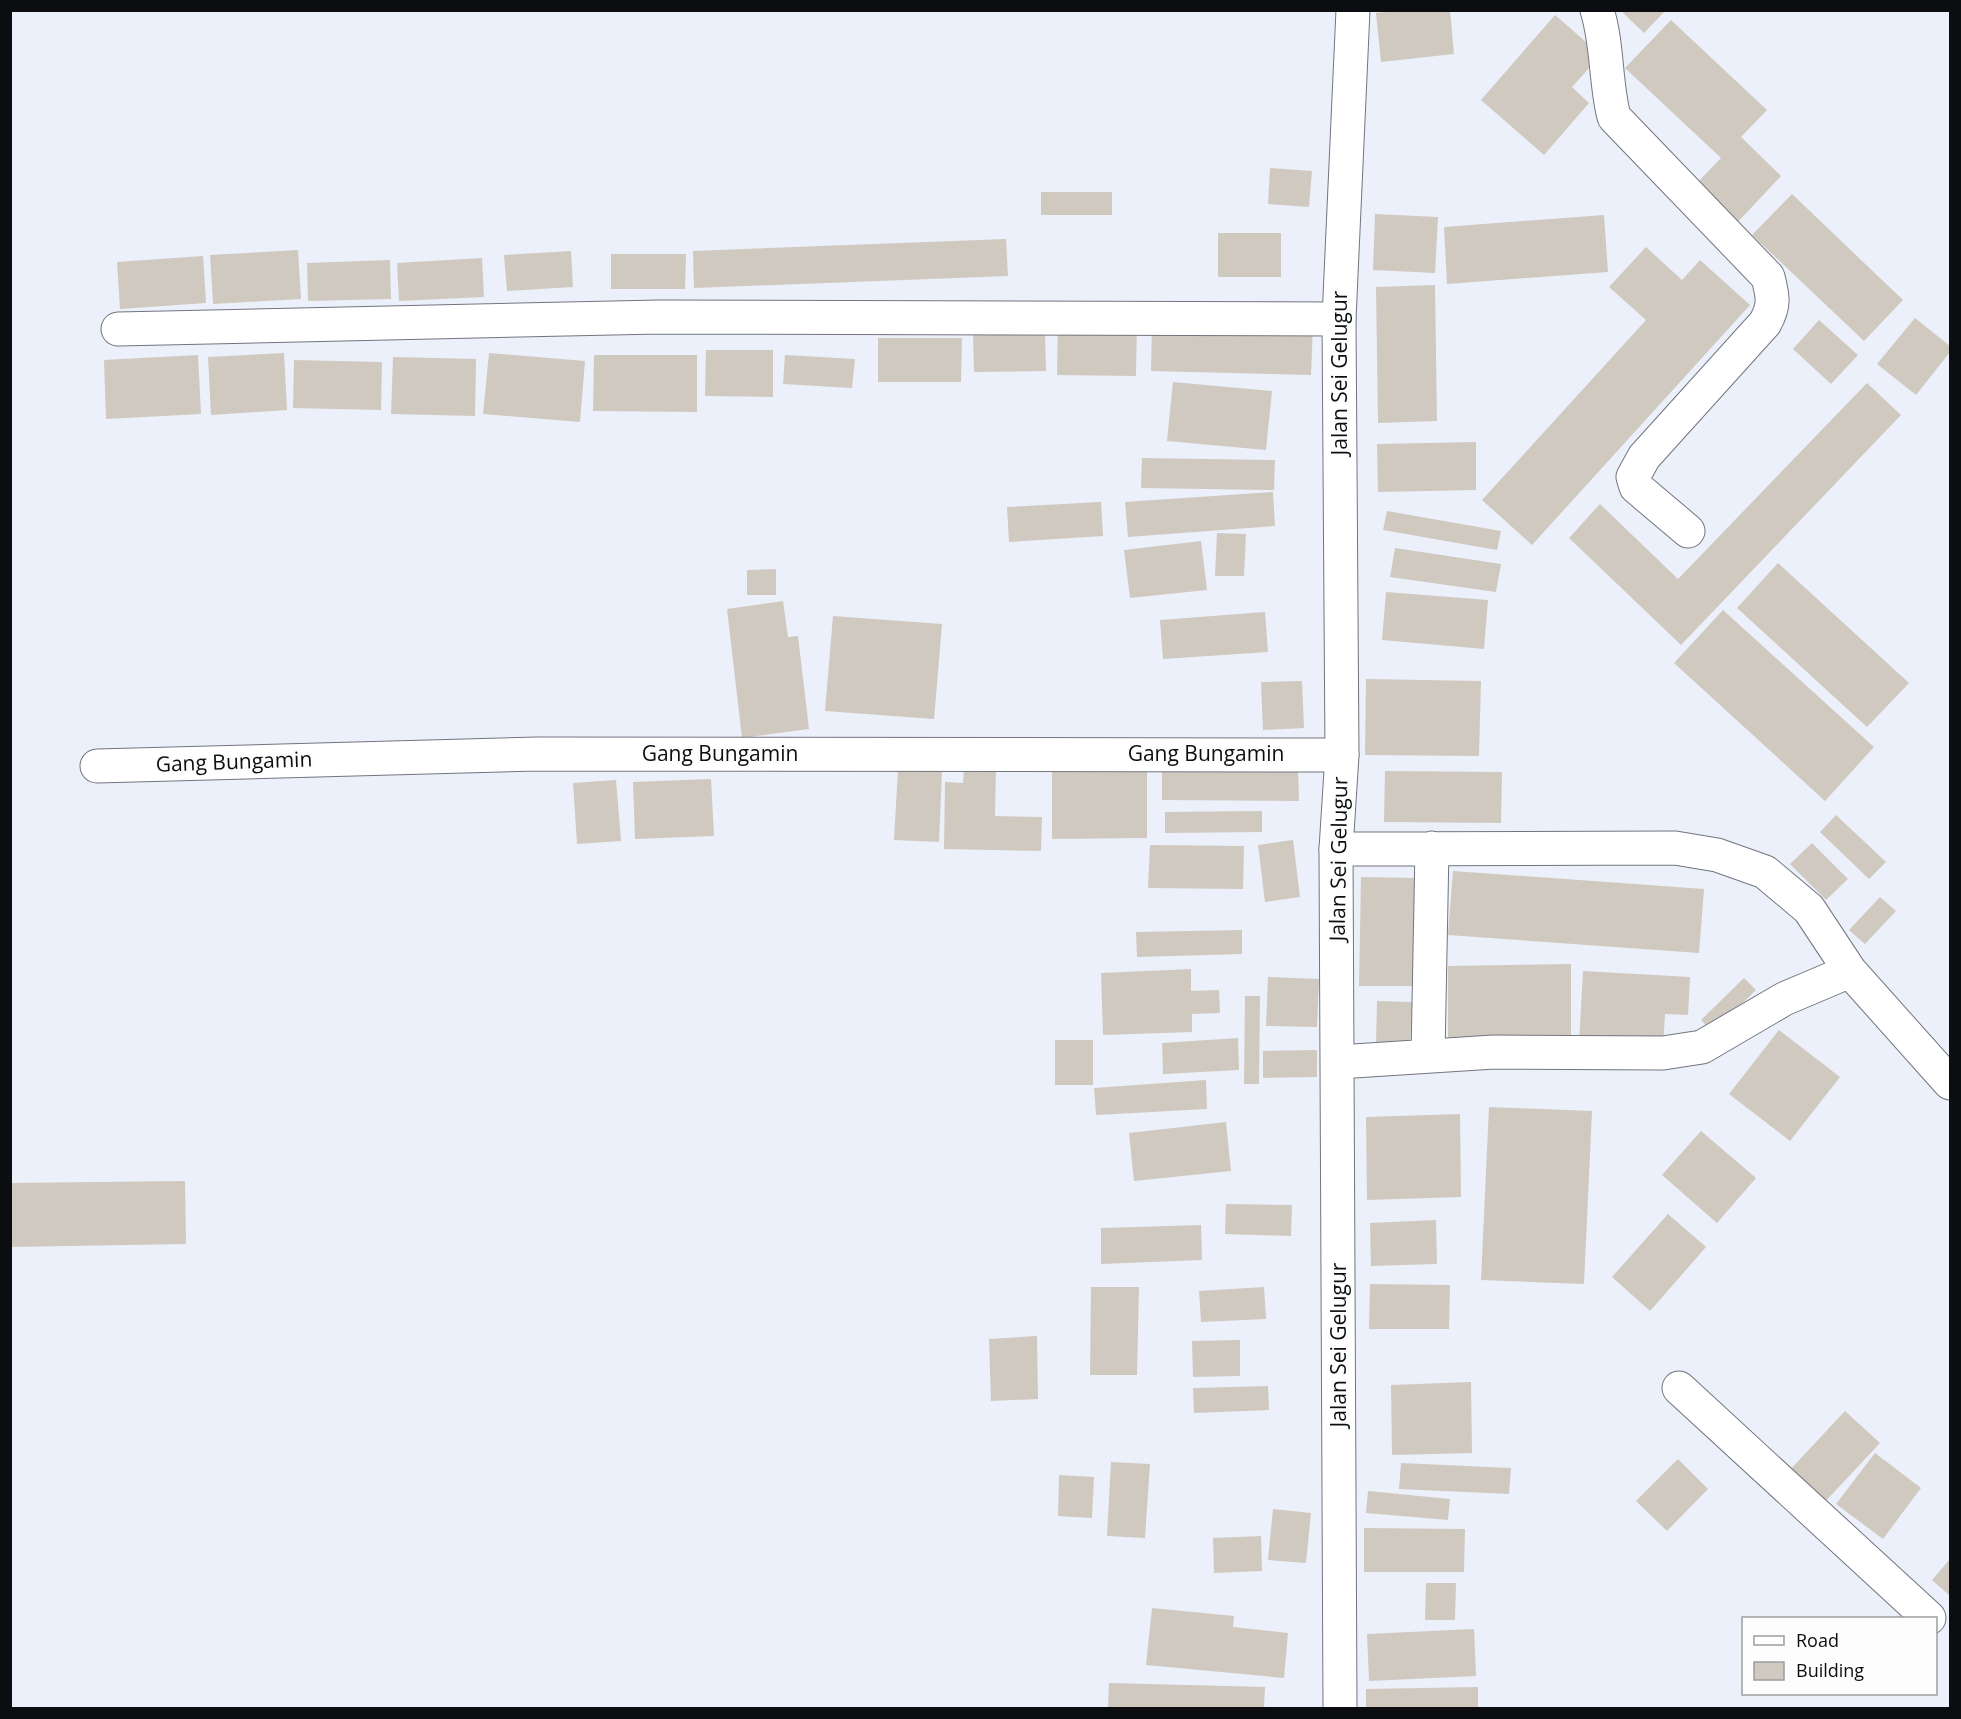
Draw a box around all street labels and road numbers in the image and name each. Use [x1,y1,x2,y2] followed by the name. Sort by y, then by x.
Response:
[1325,290,1353,457] street label: Jalan Sei Gelugur
[642,739,798,767] street label: Gang Bungamin
[1128,739,1284,767] street label: Gang Bungamin
[155,744,313,778] street label: Gang Bungamin
[1323,776,1353,944] street label: Jalan Sei Gelugur
[1324,1262,1352,1429] street label: Jalan Sei Gelugur

